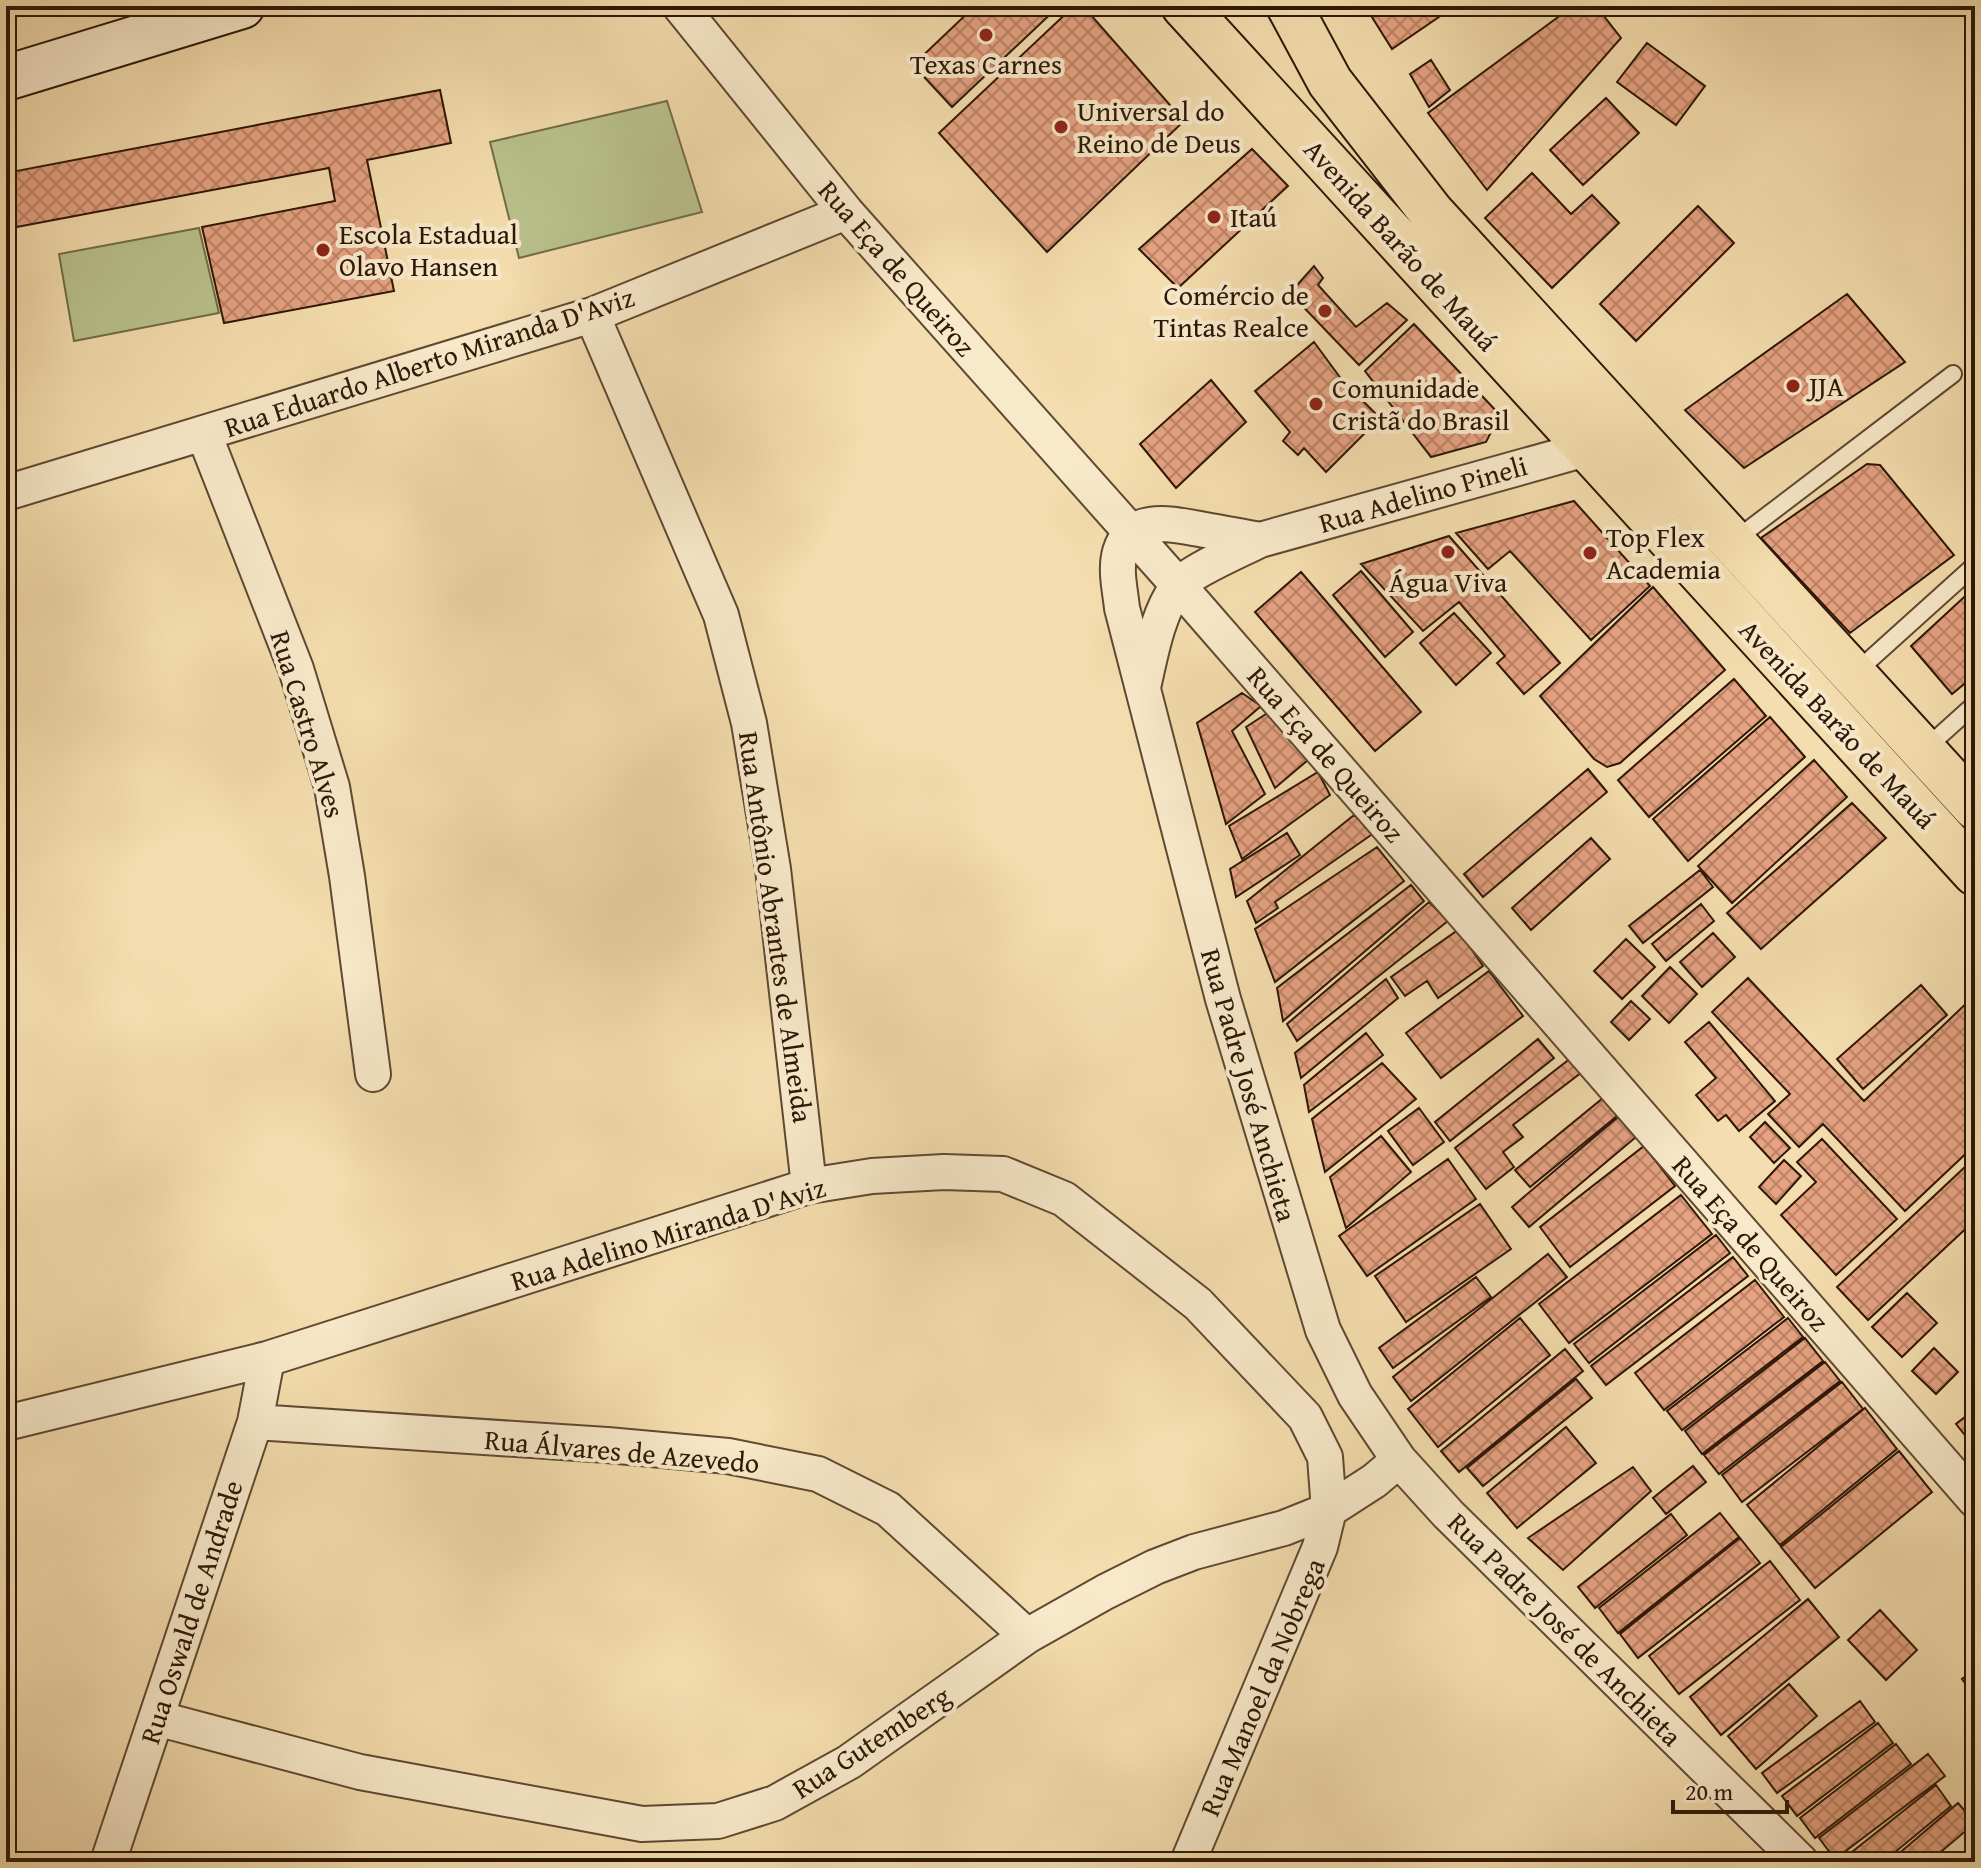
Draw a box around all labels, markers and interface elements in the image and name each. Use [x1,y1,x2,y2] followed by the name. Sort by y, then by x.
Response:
[977,26,995,44] marker: Texas Carnes
[910,43,1062,84] place label: Texas Carnes
[1077,90,1241,163] place label: Universal do Reino de Deus
[1052,118,1070,136] marker: Universal do Reino de Deus
[1295,129,1508,360] street label: Avenida Barão de Mauá
[809,171,986,365] street label: Rua Eça de Queiroz
[1230,196,1277,237] place label: Itaú
[1205,208,1223,226] marker: Itaú
[339,213,518,286] place label: Escola Estadual Olavo Hansen
[314,241,332,259] marker: Escola Estadual Olavo Hansen
[1153,274,1309,347] place label: Comércio de Tintas Realce
[219,276,639,447] street label: Rua Eduardo Alberto Miranda D'Aviz
[1316,302,1334,320] marker: Comércio de Tintas Realce
[1806,365,1844,406] place label: JJA
[1332,367,1510,440] place label: Comunidade Cristã do Brasil
[1784,377,1802,395] marker: JJA
[1307,395,1325,413] marker: Comunidade Cristã do Brasil
[1314,444,1532,543] street label: Rua Adelino Pineli
[1606,516,1721,589] place label: Top Flex Academia
[1439,543,1457,561] marker: Água Viva
[1581,544,1599,562] marker: Top Flex Academia
[1389,561,1508,602] place label: Água Viva
[1730,610,1947,838] street label: Avenida Barão de Mauá
[261,625,356,823] street label: Rua Castro Alves
[1238,657,1415,851] street label: Rua Eça de Queiroz
[729,729,824,1126] street label: Rua Antônio Abrantes de Almeida
[1191,943,1308,1227] street label: Rua Padre José Anchieta
[1663,1146,1840,1340] street label: Rua Eça de Queiroz
[506,1166,830,1301] street label: Rua Adelino Miranda D'Aviz
[483,1418,761,1483] street label: Rua Álvares de Azevedo
[129,1475,253,1749] street label: Rua Oswald de Andrade
[1439,1502,1692,1756] street label: Rua Padre José de Anchieta
[1189,1551,1335,1822] street label: Rua Manoel da Nobrega
[784,1675,958,1808] street label: Rua Gutemberg
[1673,1764,1787,1814] scale bar
[1685,1774,1733,1809] text: 20 m

